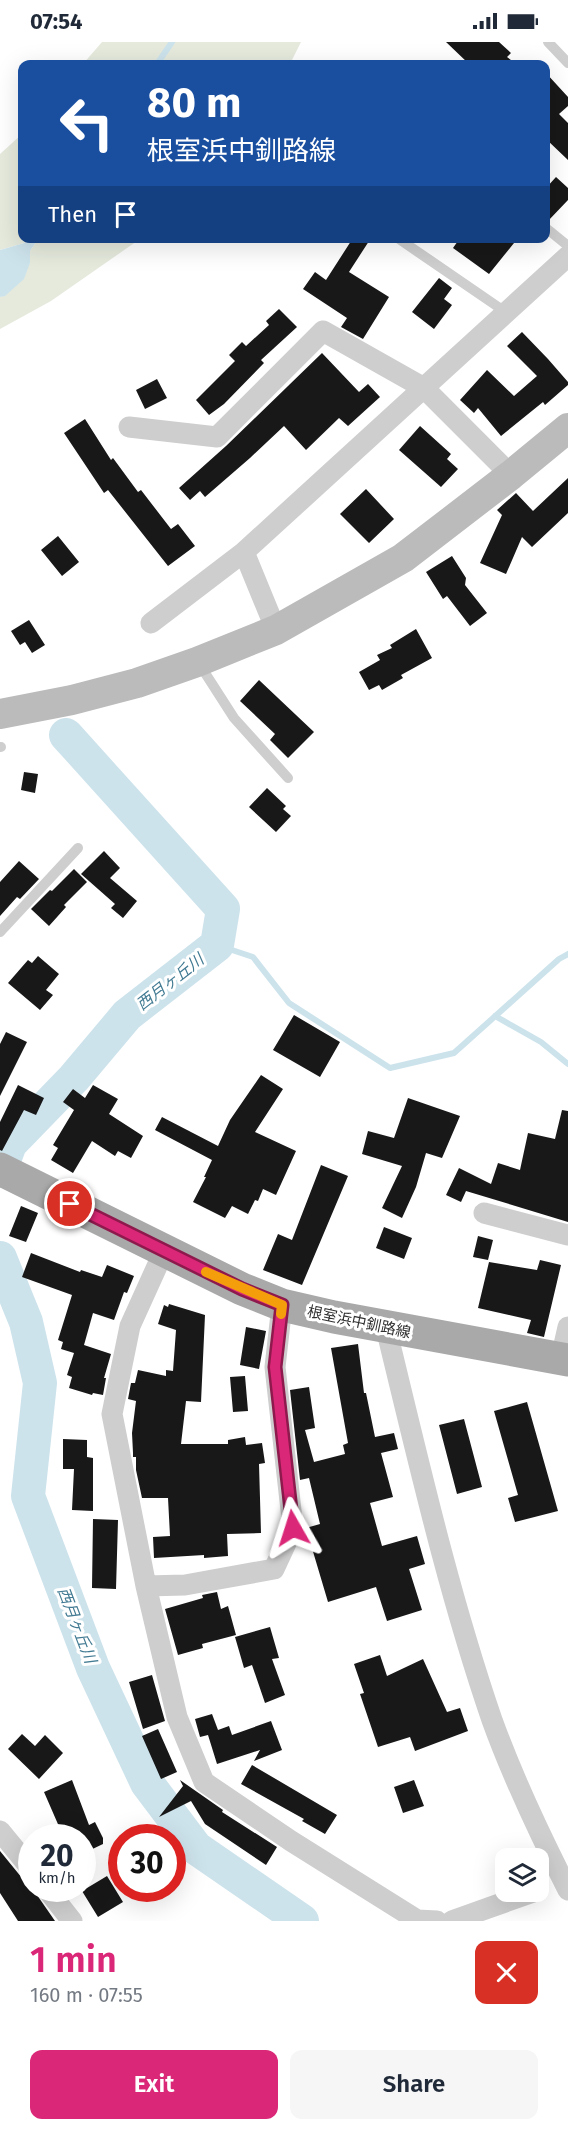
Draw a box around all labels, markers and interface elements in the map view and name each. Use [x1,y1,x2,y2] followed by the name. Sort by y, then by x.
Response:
[30,8,82,35] text: 07:54
[147,78,241,128] text: 80 m
[48,84,126,162] icon: left
[147,135,336,167] text: 根室浜中釧路線
[109,198,142,231] icon: arrive
[48,201,97,228] text: Then
[133,949,209,1014] water label: 西月ヶ丘川
[44,1178,95,1229] pin
[53,1187,86,1220] icon: arrive
[306,1302,412,1342] street label: 根室浜中釧路線
[261,1496,325,1560] position arrow
[54,1584,101,1668] water label: 西月ヶ丘川
[108,1824,186,1902] speed limit sign: 30
[40,1838,74,1874] text: 20
[495,1848,549,1902] map controls
[495,1848,549,1902] button: layers
[38,1869,76,1887] text: km/h
[30,1938,117,1982] text: 1 min
[475,1941,538,2004] button: close
[30,1983,143,2007] text: 160 m · 07:55
[30,2050,278,2119] button: Exit
[290,2050,538,2119] button: Share

